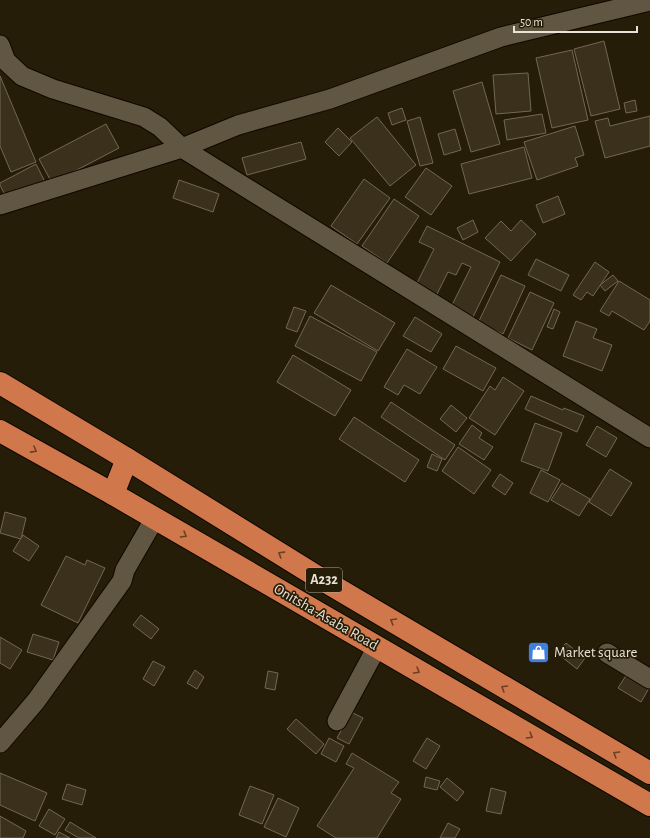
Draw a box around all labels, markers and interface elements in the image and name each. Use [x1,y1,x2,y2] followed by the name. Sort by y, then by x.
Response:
[514,8,637,34] scale bar
[520,16,543,28] text: 50 m
[30,445,37,453] one-way arrow
[180,530,187,537] one-way arrow
[278,551,285,559] one-way arrow
[306,568,342,592] road number: A232
[271,581,381,653] street label: Onitsha-Asaba Road
[390,619,397,626] one-way arrow
[526,639,552,665] shop icon: Market square
[554,645,638,660] place label: Market square
[413,666,420,673] one-way arrow
[501,685,508,692] one-way arrow
[526,731,533,738] one-way arrow
[613,751,620,758] one-way arrow

